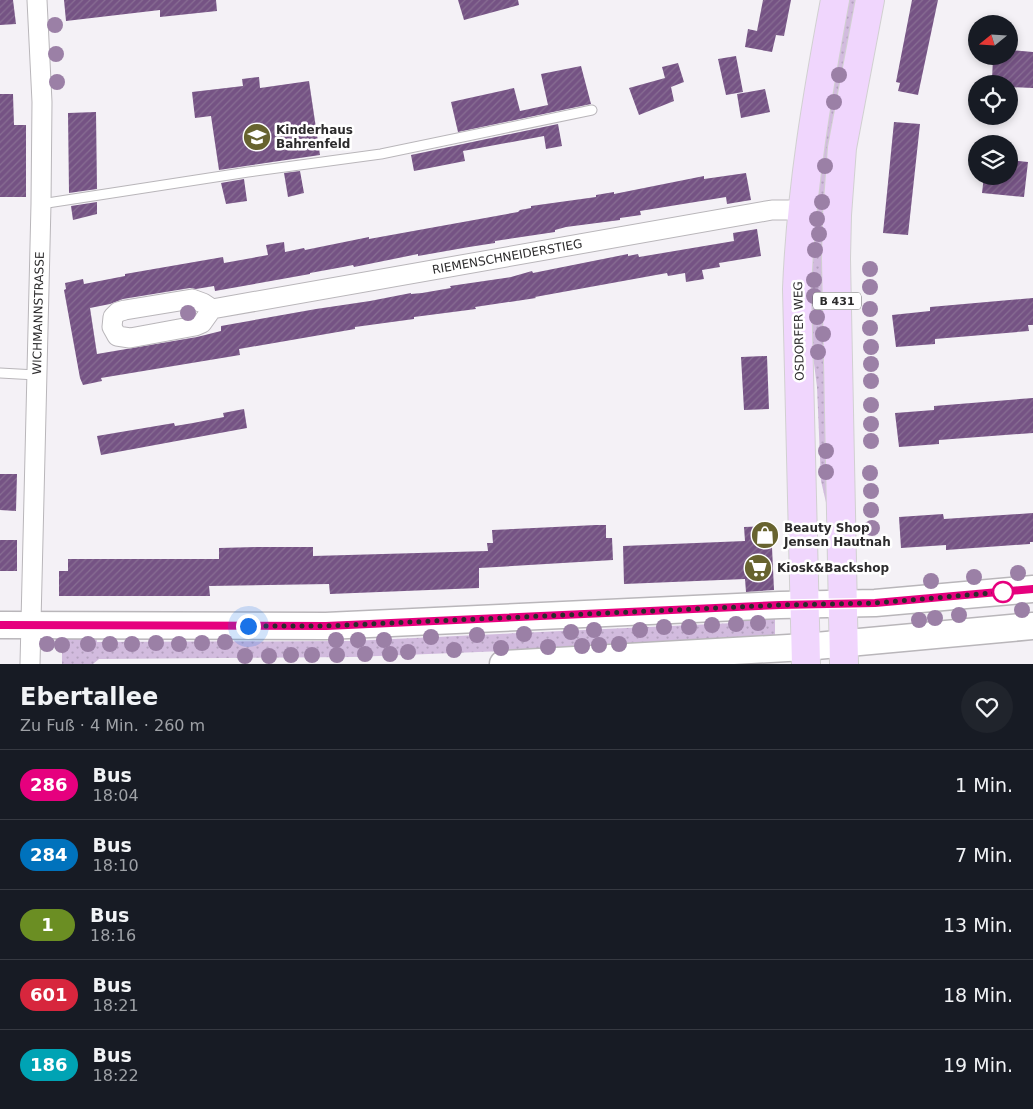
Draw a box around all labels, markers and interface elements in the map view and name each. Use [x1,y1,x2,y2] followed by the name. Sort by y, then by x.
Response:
[968,15,1018,65] north arrow
[968,15,1018,185] map controls
[968,75,1018,125] button: locate
[242,122,272,152] school or university icon: Kinderhaus Bahrenfeld
[276,123,353,151] place label: Kinderhaus Bahrenfeld
[968,135,1018,185] button: layers
[431,237,583,277] street label: RIEMENSCHNEIDERSTIEG
[30,251,47,375] street label: WICHMANNSTRASSE
[791,281,807,381] street label: OSDORFER WEG
[813,292,861,310] road number: B 431
[750,520,780,550] shop icon: Beauty Shop Jensen Hautnah
[783,521,891,549] place label: Beauty Shop Jensen Hautnah
[743,553,773,583] supermarket icon: Kiosk&Backshop
[777,561,890,575] place label: Kiosk&Backshop
[992,581,1014,603] unlabelled marker
[236,614,261,639] your location
[961,681,1013,733] button: heart
[20,683,158,711] text: Ebertallee
[20,716,205,735] text: Zu Fuß · 4 Min. · 260 m
[93,764,132,786] text: Bus
[30,774,68,795] text: 286
[955,774,1013,796] text: 1 Min.
[93,786,139,805] text: 18:04
[93,834,132,856] text: Bus
[30,844,68,865] text: 284
[955,844,1013,866] text: 7 Min.
[93,856,139,875] text: 18:10
[90,904,129,926] text: Bus
[41,914,54,935] text: 1
[943,914,1013,936] text: 13 Min.
[90,926,136,945] text: 18:16
[93,974,132,996] text: Bus
[30,984,68,1005] text: 601
[943,984,1013,1006] text: 18 Min.
[93,996,139,1015] text: 18:21
[93,1044,132,1066] text: Bus
[30,1054,68,1075] text: 186
[943,1054,1013,1076] text: 19 Min.
[93,1066,139,1085] text: 18:22

